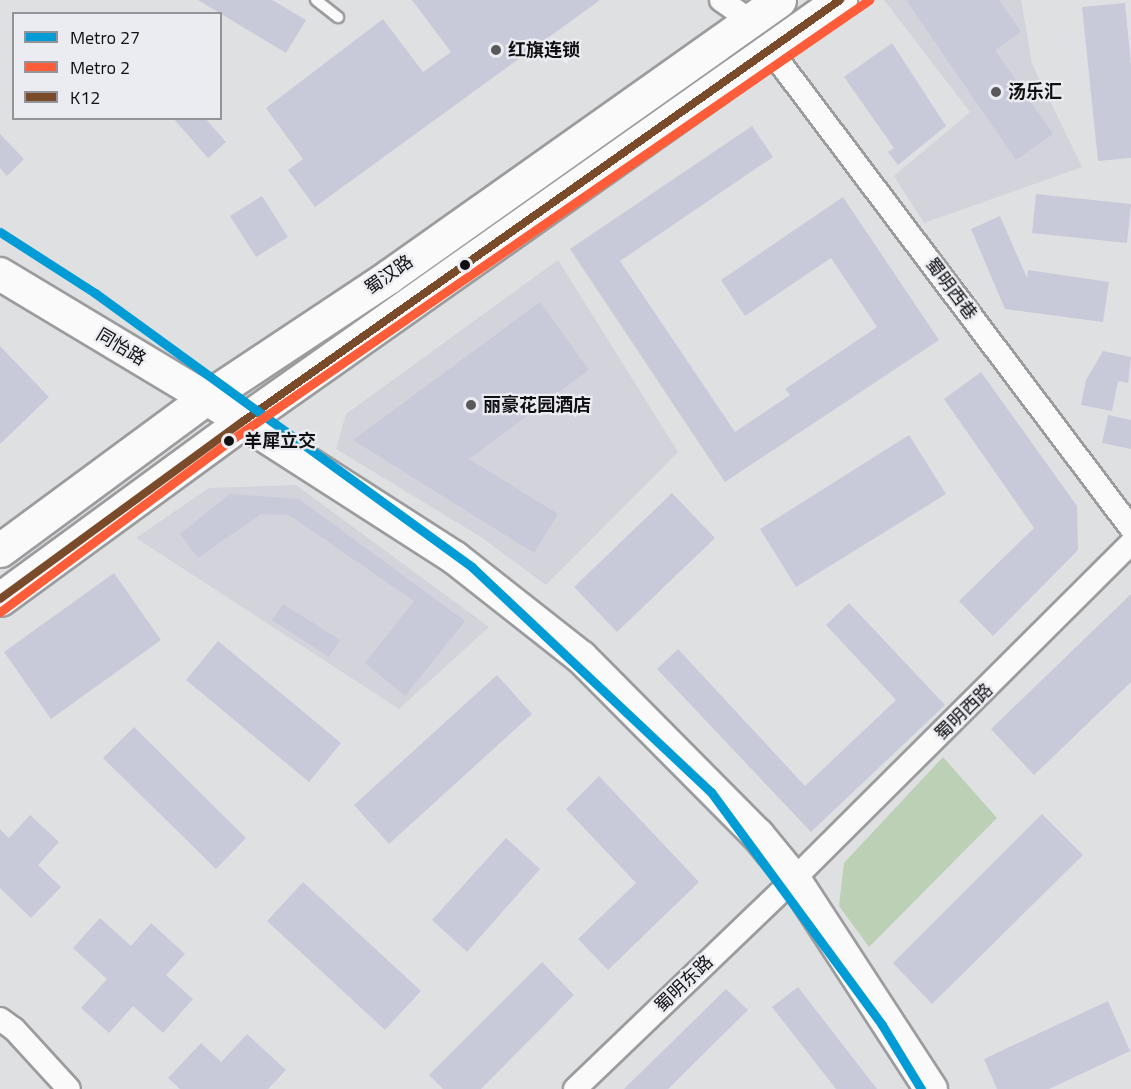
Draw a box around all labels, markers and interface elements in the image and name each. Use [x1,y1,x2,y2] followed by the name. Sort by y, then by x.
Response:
[12,12,222,120] legend
[70,24,140,51] text: Metro 27
[508,39,580,61] place label: 红旗连锁
[489,43,503,57] marker: 红旗连锁
[70,54,130,81] text: Metro 2
[1008,81,1062,103] place label: 汤乐汇
[70,84,100,111] text: K12
[989,85,1003,99] marker: 汤乐汇
[361,251,417,299] street label: 蜀汉路
[921,254,981,324] street label: 蜀明西巷
[459,259,471,271] unlabelled marker
[92,324,150,370] street label: 同怡路
[483,394,591,416] place label: 丽豪花园酒店
[464,398,478,412] marker: 丽豪花园酒店
[244,430,316,452] place label: 羊犀立交
[219,431,239,451] marker: 羊犀立交
[931,679,997,745] street label: 蜀明西路
[651,951,717,1017] street label: 蜀明东路

